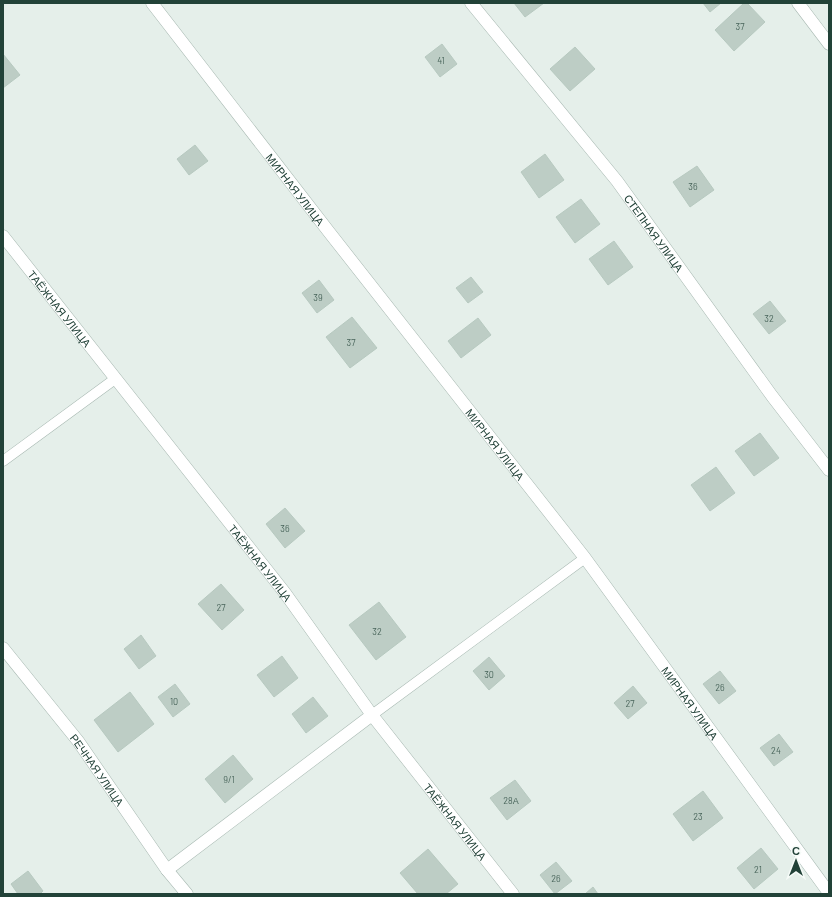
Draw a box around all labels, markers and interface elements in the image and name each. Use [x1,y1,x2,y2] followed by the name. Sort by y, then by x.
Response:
[736,21,745,32] house number: 37
[437,55,445,66] house number: 41
[264,150,328,228] street label: МИРНАЯ УЛИЦА
[688,181,698,192] house number: 36
[622,192,687,274] street label: СТЕПНАЯ УЛИЦА
[26,267,95,350] street label: ТАЁЖНАЯ УЛИЦА
[313,292,323,303] house number: 39
[764,313,774,324] house number: 32
[347,337,356,348] house number: 37
[463,406,528,483] street label: МИРНАЯ УЛИЦА
[227,522,295,604] street label: ТАЁЖНАЯ УЛИЦА
[280,523,290,534] house number: 36
[216,602,226,613] house number: 27
[372,626,382,637] house number: 32
[660,664,722,742] street label: МИРНАЯ УЛИЦА
[484,669,494,680] house number: 30
[715,682,725,693] house number: 26
[170,696,178,707] house number: 10
[625,698,635,709] house number: 27
[68,731,127,809] street label: РЕЧНАЯ УЛИЦА
[771,745,781,756] house number: 24
[223,774,235,785] house number: 9/1
[422,780,490,863] street label: ТАЁЖНАЯ УЛИЦА
[503,795,519,806] house number: 28А
[693,811,703,822] house number: 23
[776,841,816,881] north arrow
[792,844,800,857] text: С
[754,864,762,875] house number: 21
[551,873,561,884] house number: 26

